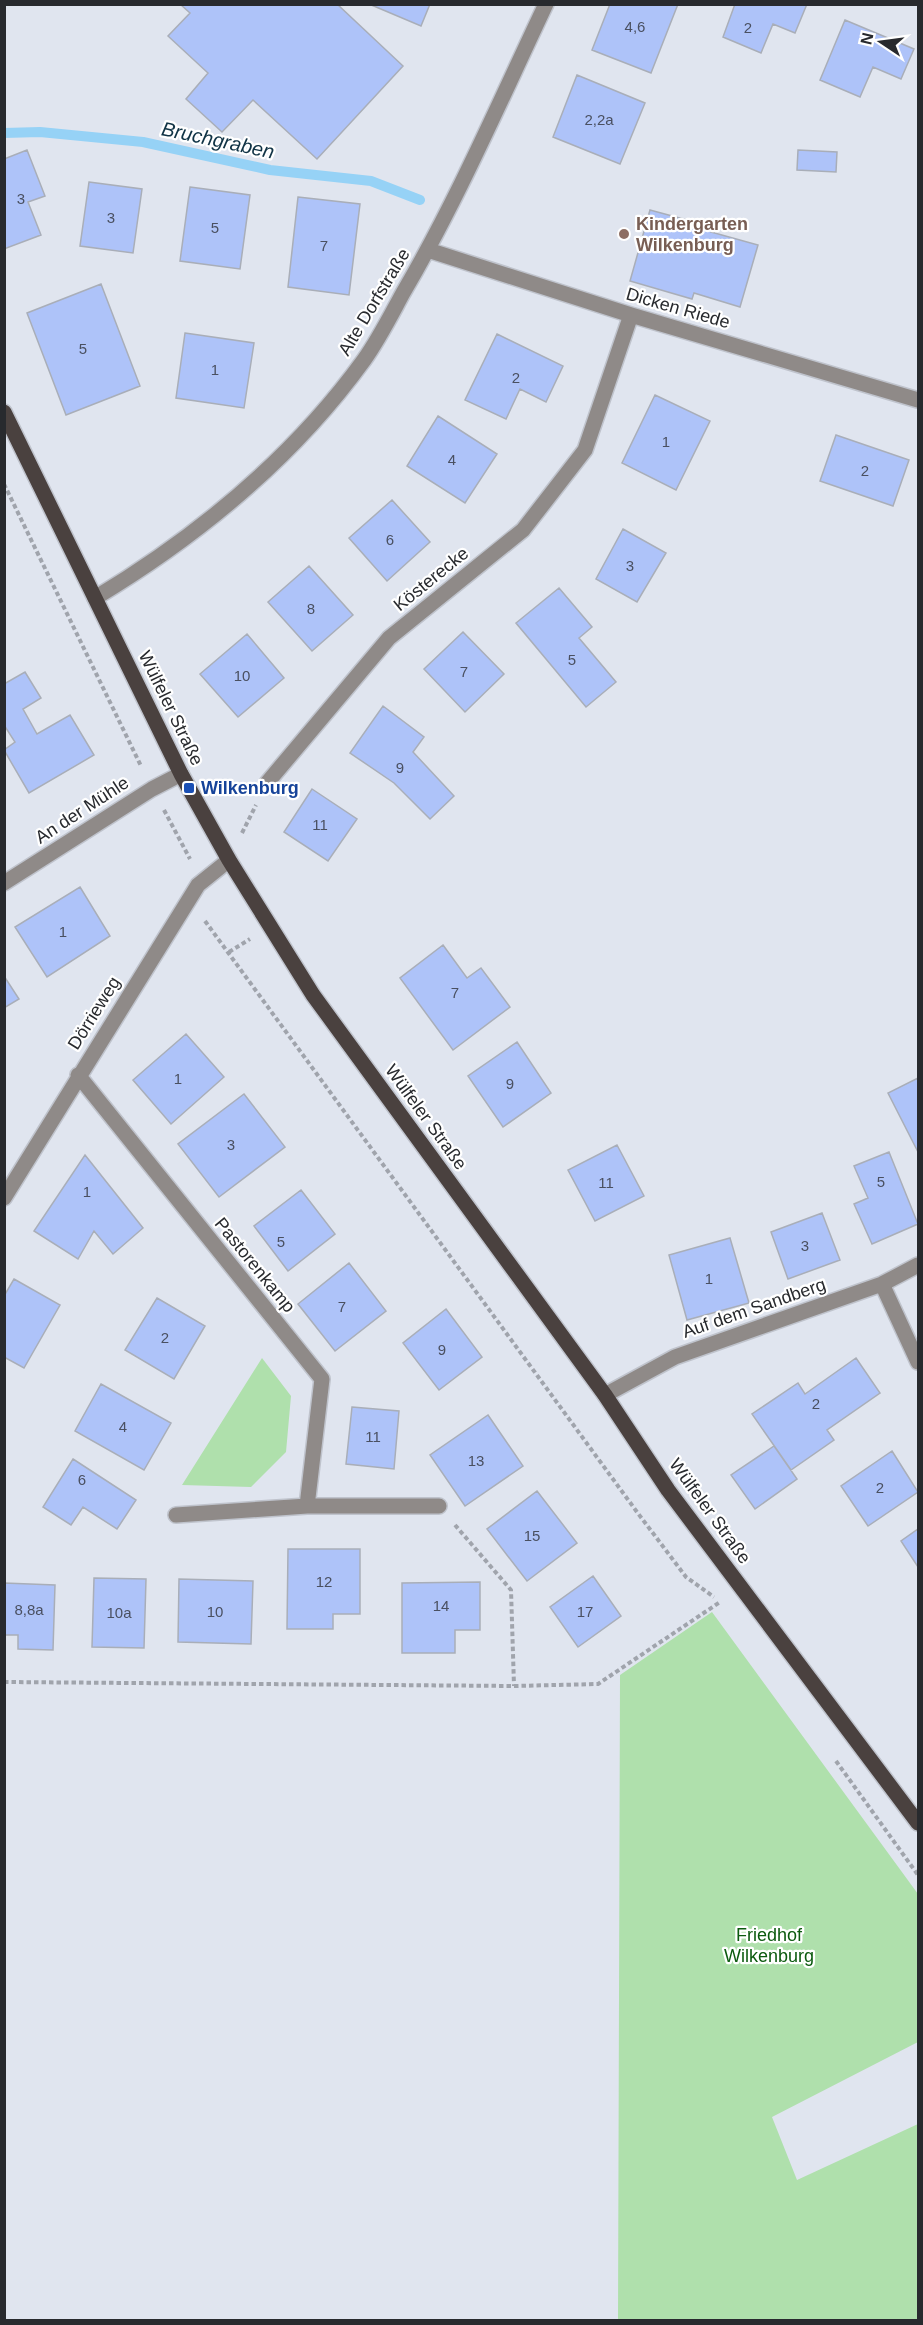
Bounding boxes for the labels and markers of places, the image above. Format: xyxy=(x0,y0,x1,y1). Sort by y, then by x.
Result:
place label: Kindergarten Wilkenburg xyxy=(636,214,748,255)
marker: Kindergarten Wilkenburg xyxy=(617,227,631,241)
place label: Wilkenburg xyxy=(201,778,299,798)
marker: Wilkenburg xyxy=(182,781,196,795)

